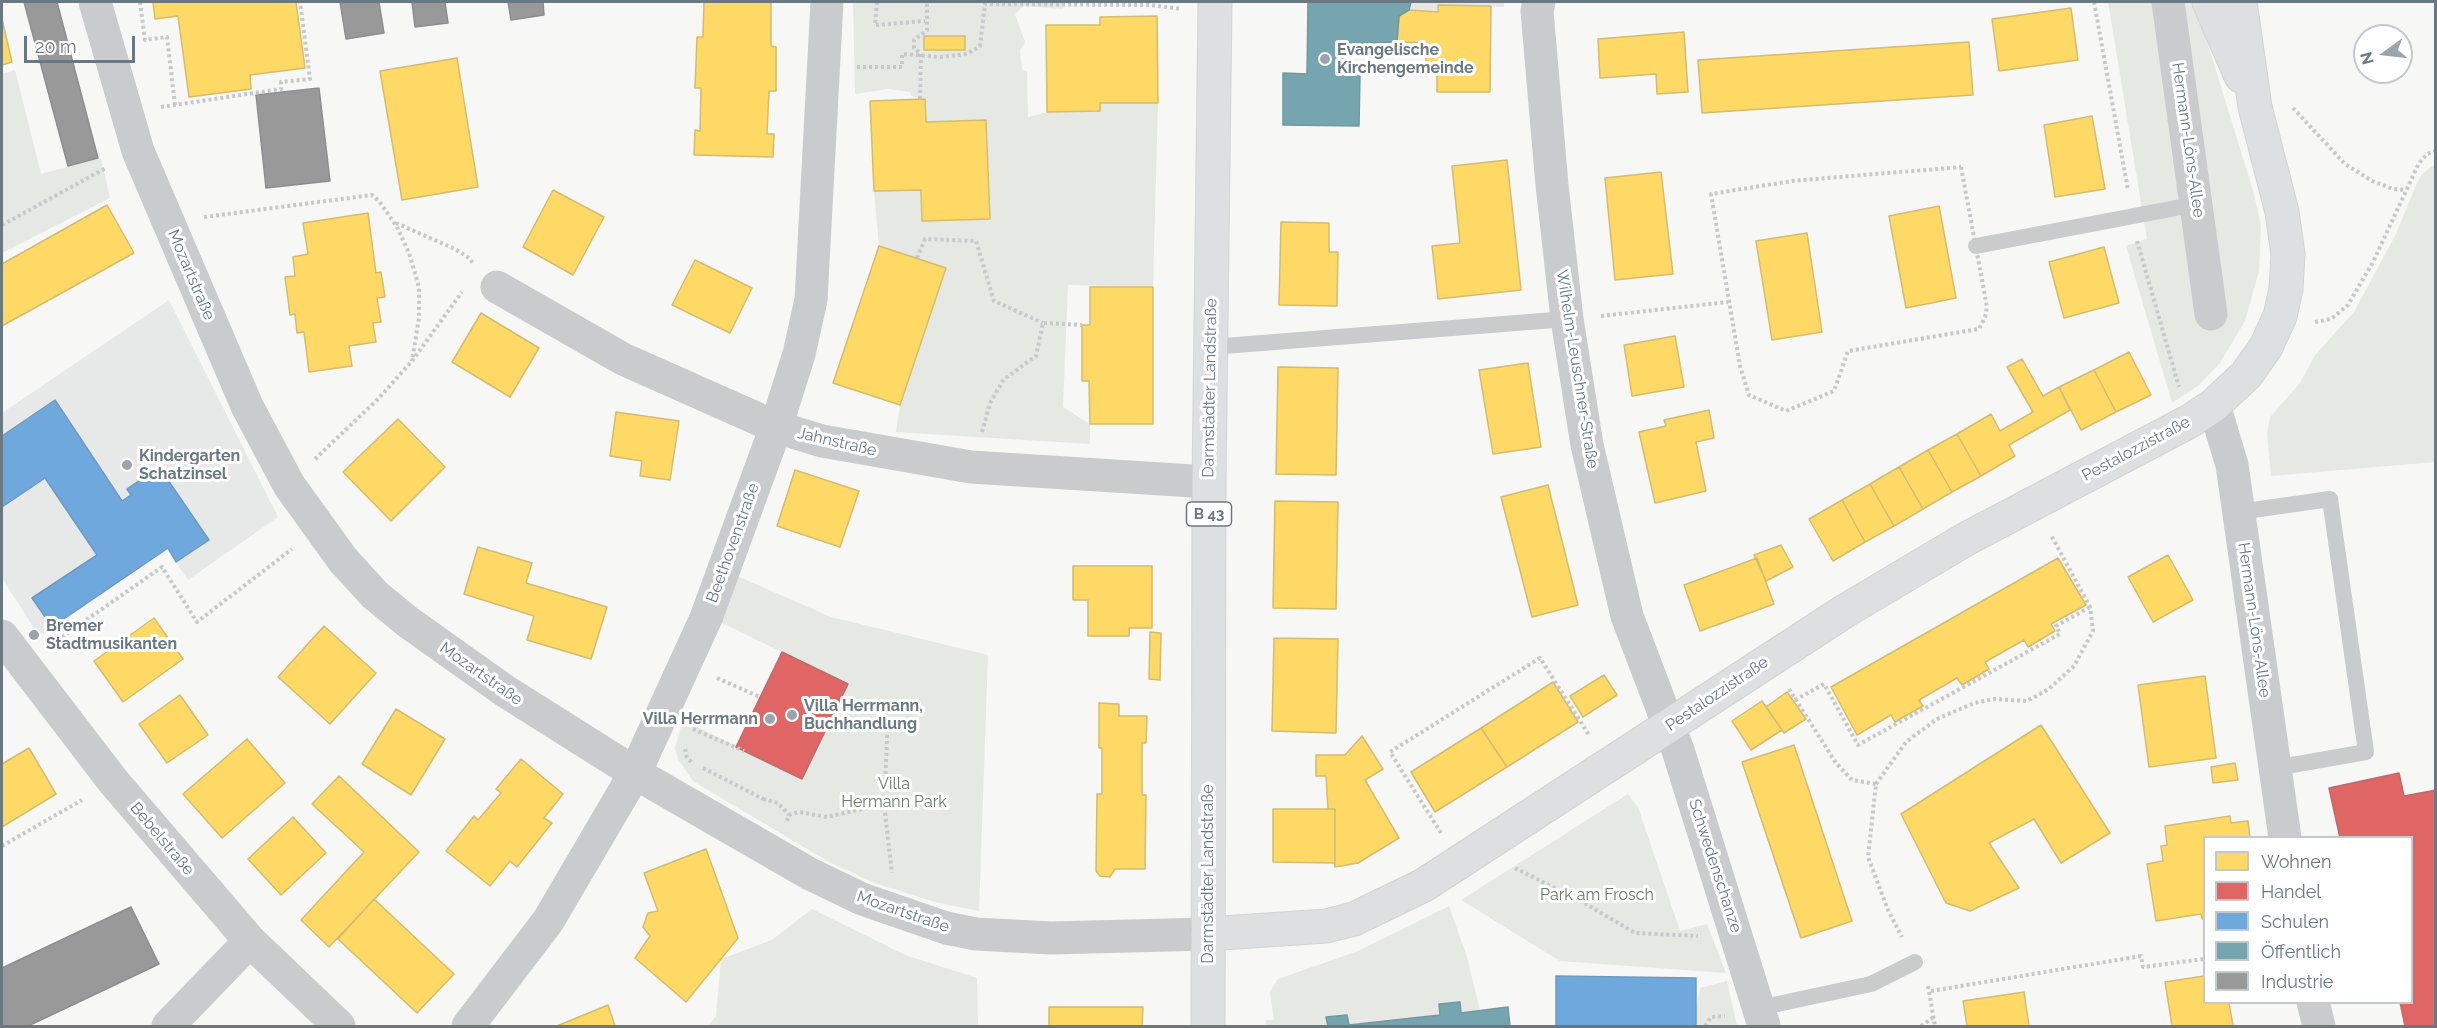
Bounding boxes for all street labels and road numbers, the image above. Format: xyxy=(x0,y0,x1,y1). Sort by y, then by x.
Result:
street label: Hermann-Löns-Allee xyxy=(2168,61,2208,219)
street label: Mozartstraße xyxy=(163,227,219,323)
street label: Wilhelm-Leuschner-Straße xyxy=(1552,268,1602,470)
street label: Darmstädter Landstraße xyxy=(1199,298,1221,478)
street label: Pestalozzistraße xyxy=(2079,412,2193,486)
street label: Jahnstraße xyxy=(796,424,878,460)
street label: Beethovenstraße xyxy=(702,481,764,605)
road number: B 43 xyxy=(1186,502,1232,526)
street label: Hermann-Löns-Allee xyxy=(2234,541,2274,699)
street label: Mozartstraße xyxy=(436,638,526,710)
street label: Pestalozzistraße xyxy=(1662,653,1772,735)
street label: Darmstädter Landstraße xyxy=(1198,784,1218,964)
street label: Schwedenschanze xyxy=(1684,797,1746,935)
street label: Bebelstraße xyxy=(126,799,198,879)
street label: Mozartstraße xyxy=(854,887,952,937)

